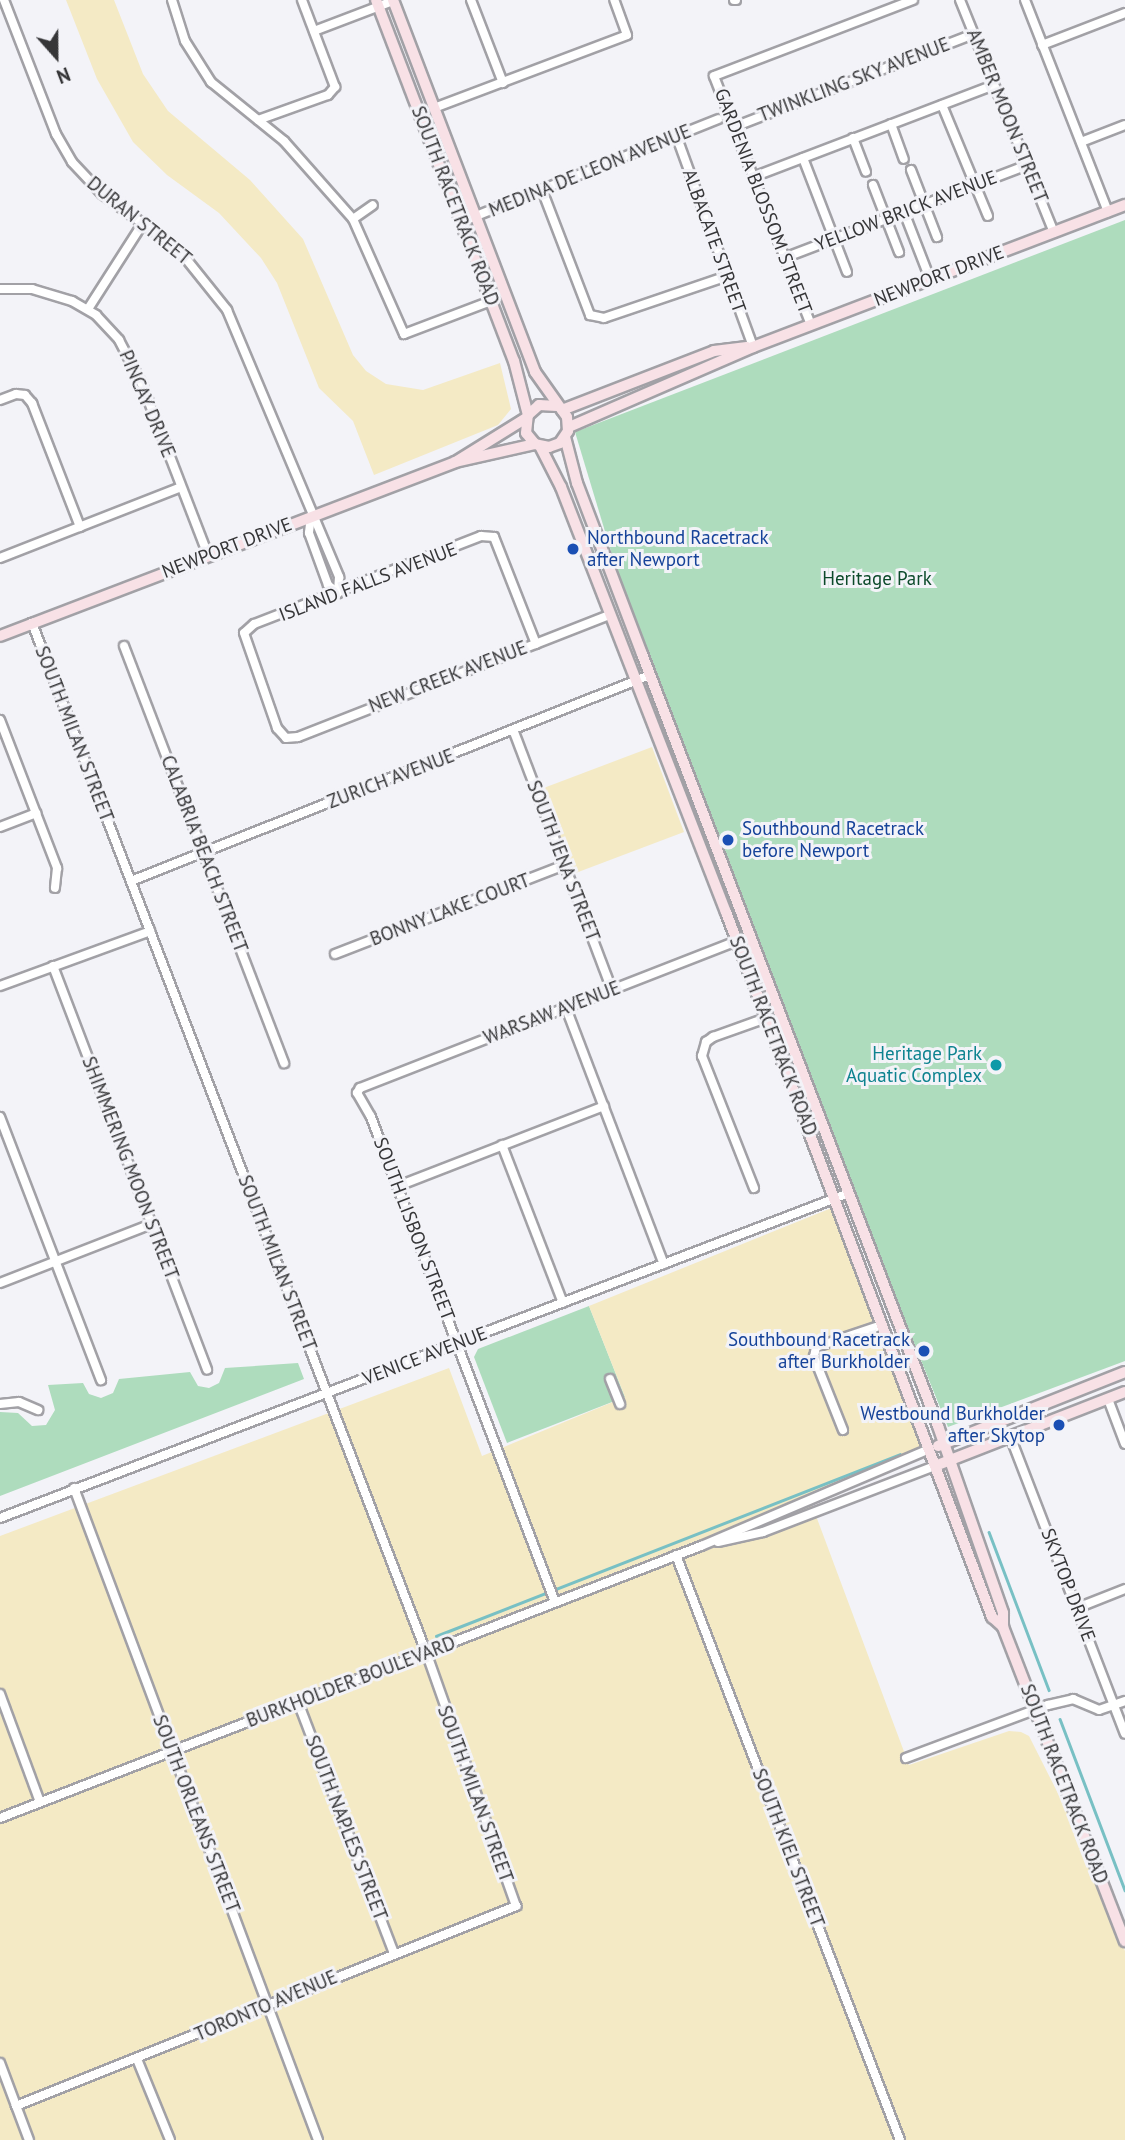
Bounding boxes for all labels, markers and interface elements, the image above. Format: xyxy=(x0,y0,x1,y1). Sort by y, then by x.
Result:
north arrow xyxy=(21,21,91,91)
street label: AMBER MOON STREET xyxy=(962,26,1052,206)
street label: TWINKLING SKY AVENUE xyxy=(754,33,954,127)
text: N xyxy=(53,62,74,89)
street label: GARDENIA BLOSSOM STREET xyxy=(709,85,817,317)
street label: SOUTH RACETRACK ROAD xyxy=(406,103,504,309)
street label: MEDINA DE LEON AVENUE xyxy=(485,120,695,222)
street label: YELLOW BRICK AVENUE xyxy=(811,165,1001,257)
street label: ALBACATE STREET xyxy=(677,166,751,316)
street label: DURAN STREET xyxy=(82,172,196,270)
street label: NEWPORT DRIVE xyxy=(870,241,1008,311)
street label: PINCAY DRIVE xyxy=(114,347,180,461)
street label: NEWPORT DRIVE xyxy=(158,513,296,583)
place label: Northbound Racetrack after Newport xyxy=(587,527,769,571)
street label: ISLAND FALLS AVENUE xyxy=(276,537,460,627)
marker: Northbound Racetrack after Newport xyxy=(565,541,581,557)
park label: Heritage Park xyxy=(822,568,932,590)
street label: NEW CREEK AVENUE xyxy=(365,636,531,718)
street label: SOUTH MILAN STREET xyxy=(30,643,118,825)
street label: ZURICH AVENUE xyxy=(324,744,458,814)
street label: CALABRIA BEACH STREET xyxy=(156,752,252,956)
street label: SOUTH JENA STREET xyxy=(522,777,604,945)
place label: Southbound Racetrack before Newport xyxy=(742,818,924,862)
marker: Southbound Racetrack before Newport xyxy=(720,832,736,848)
street label: BONNY LAKE COURT xyxy=(367,869,533,951)
street label: SOUTH RACETRACK ROAD xyxy=(724,933,822,1139)
street label: WARSAW AVENUE xyxy=(480,976,624,1050)
place label: Heritage Park Aquatic Complex xyxy=(845,1043,982,1087)
street label: SHIMMERING MOON STREET xyxy=(77,1053,183,1283)
marker: Heritage Park Aquatic Complex xyxy=(988,1057,1004,1073)
street label: SOUTH LISBON STREET xyxy=(369,1134,459,1324)
street label: SOUTH MILAN STREET xyxy=(233,1172,321,1354)
street label: VENICE AVENUE xyxy=(359,1322,491,1390)
place label: Southbound Racetrack after Burkholder xyxy=(728,1329,910,1373)
marker: Southbound Racetrack after Burkholder xyxy=(916,1343,932,1359)
place label: Westbound Burkholder after Skytop xyxy=(860,1403,1045,1447)
marker: Westbound Burkholder after Skytop xyxy=(1051,1417,1067,1433)
street label: SKYTOP DRIVE xyxy=(1036,1525,1100,1645)
street label: BURKHOLDER BOULEVARD xyxy=(243,1632,459,1732)
street label: SOUTH RACETRACK ROAD xyxy=(1015,1681,1113,1887)
street label: SOUTH MILAN STREET xyxy=(432,1703,518,1885)
street label: SOUTH ORLEANS STREET xyxy=(148,1712,244,1916)
street label: SOUTH NAPLES STREET xyxy=(300,1732,392,1924)
street label: SOUTH KIEL STREET xyxy=(747,1765,829,1931)
street label: TORONTO AVENUE xyxy=(191,1966,341,2046)

